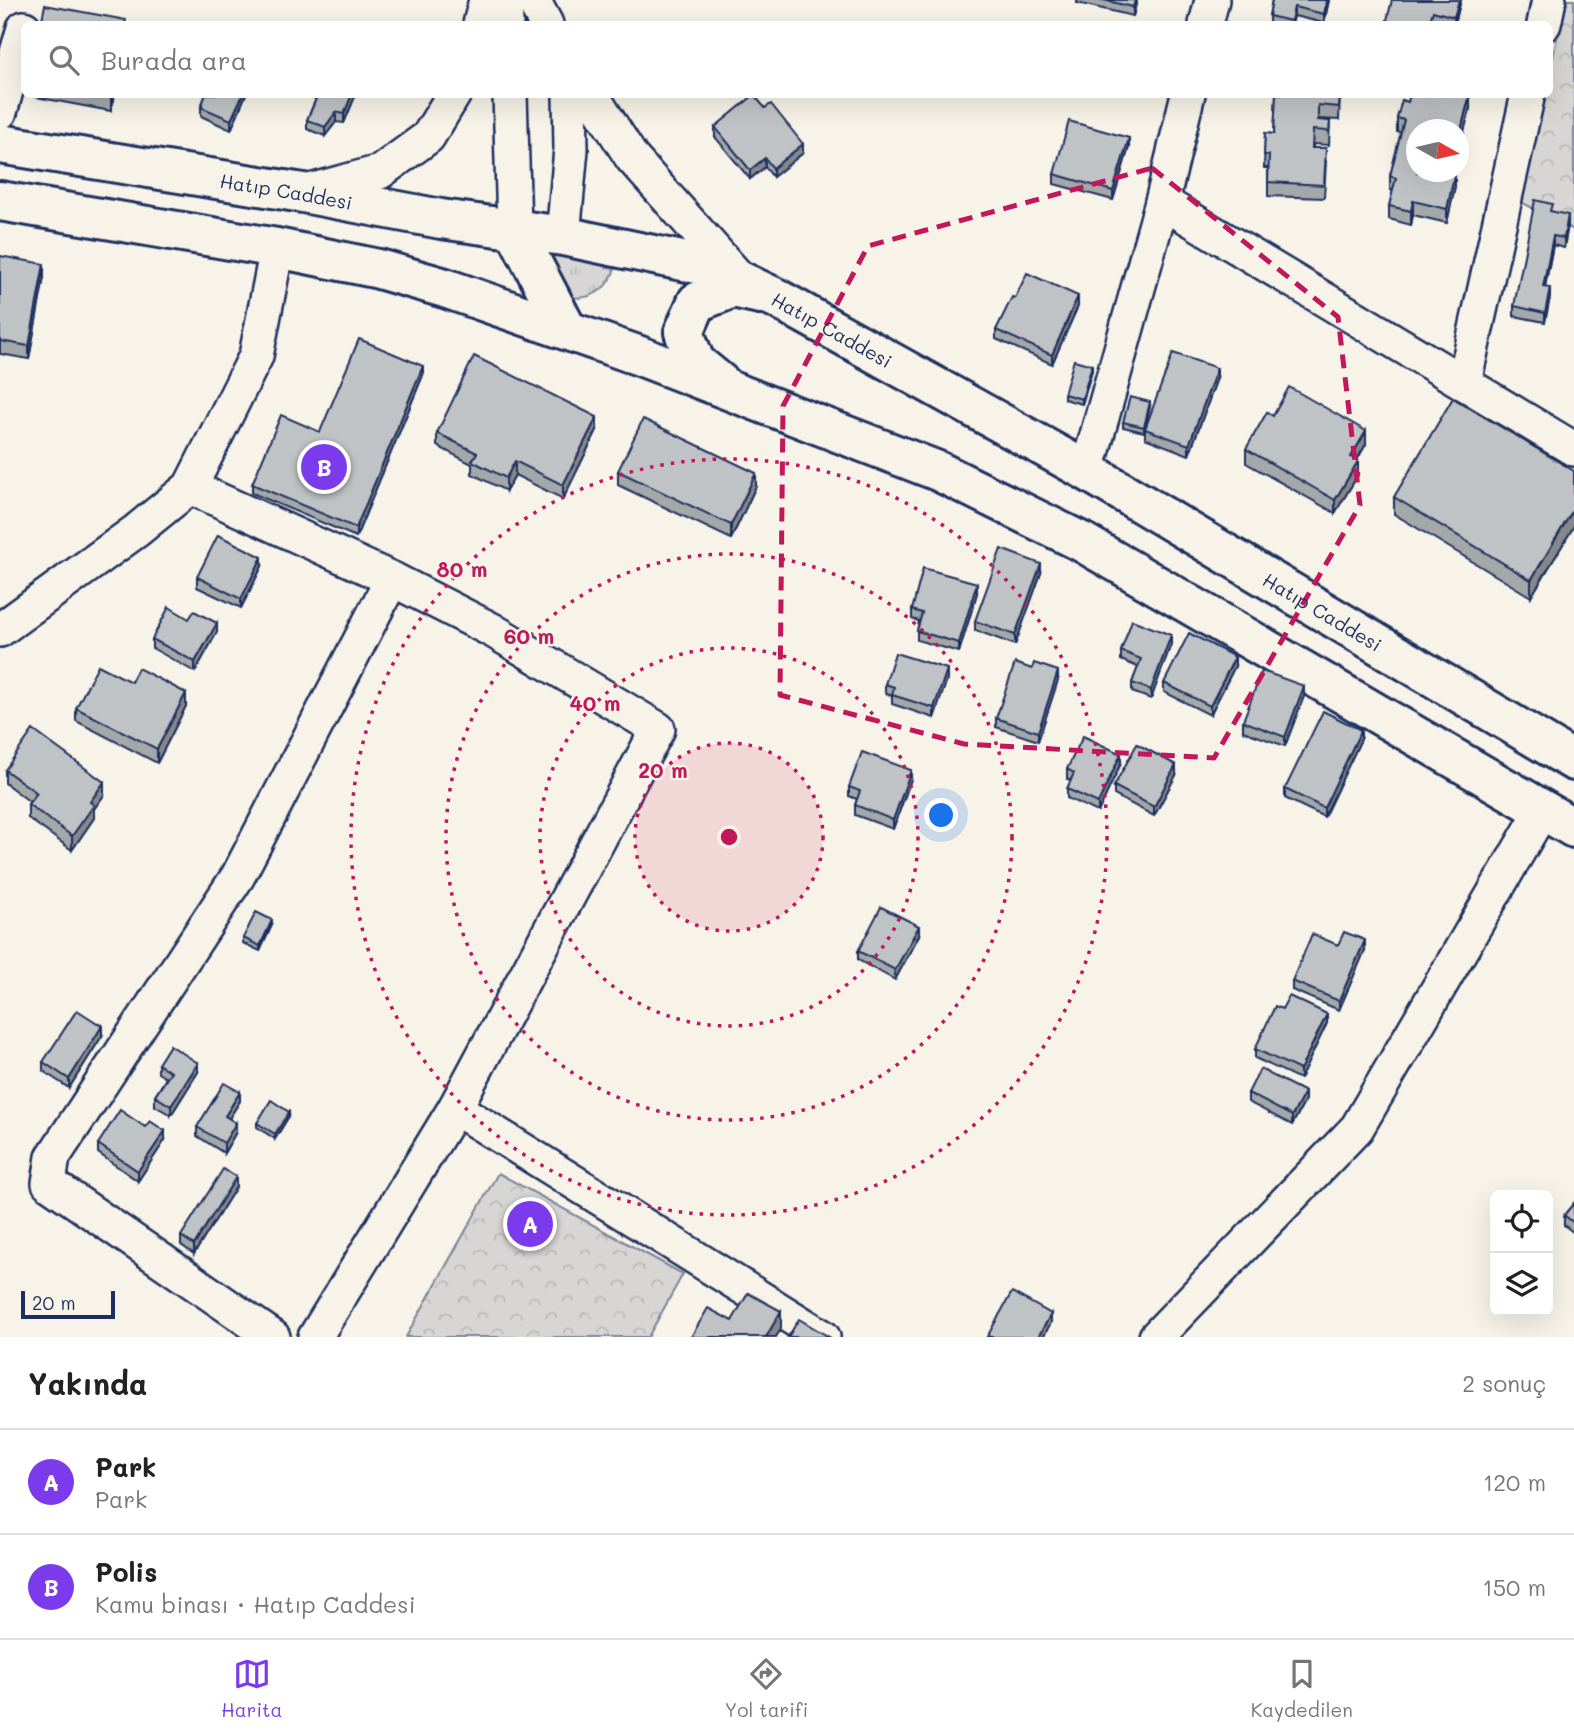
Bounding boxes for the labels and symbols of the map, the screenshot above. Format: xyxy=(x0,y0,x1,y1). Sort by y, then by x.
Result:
north arrow xyxy=(1406,119,1469,182)
street label: Hatıp Caddesi xyxy=(218,167,354,215)
street label: Hatıp Caddesi xyxy=(768,286,897,373)
pin: B xyxy=(301,441,347,493)
text: 80 m xyxy=(437,555,487,582)
street label: Hatıp Caddesi xyxy=(1259,566,1387,656)
text: 60 m xyxy=(504,622,554,649)
text: 40 m xyxy=(569,689,621,716)
text: 20 m xyxy=(638,756,688,783)
your location xyxy=(924,798,958,832)
centre of rings xyxy=(717,825,741,849)
pin: A xyxy=(507,1198,553,1250)
scale bar xyxy=(21,1288,116,1320)

